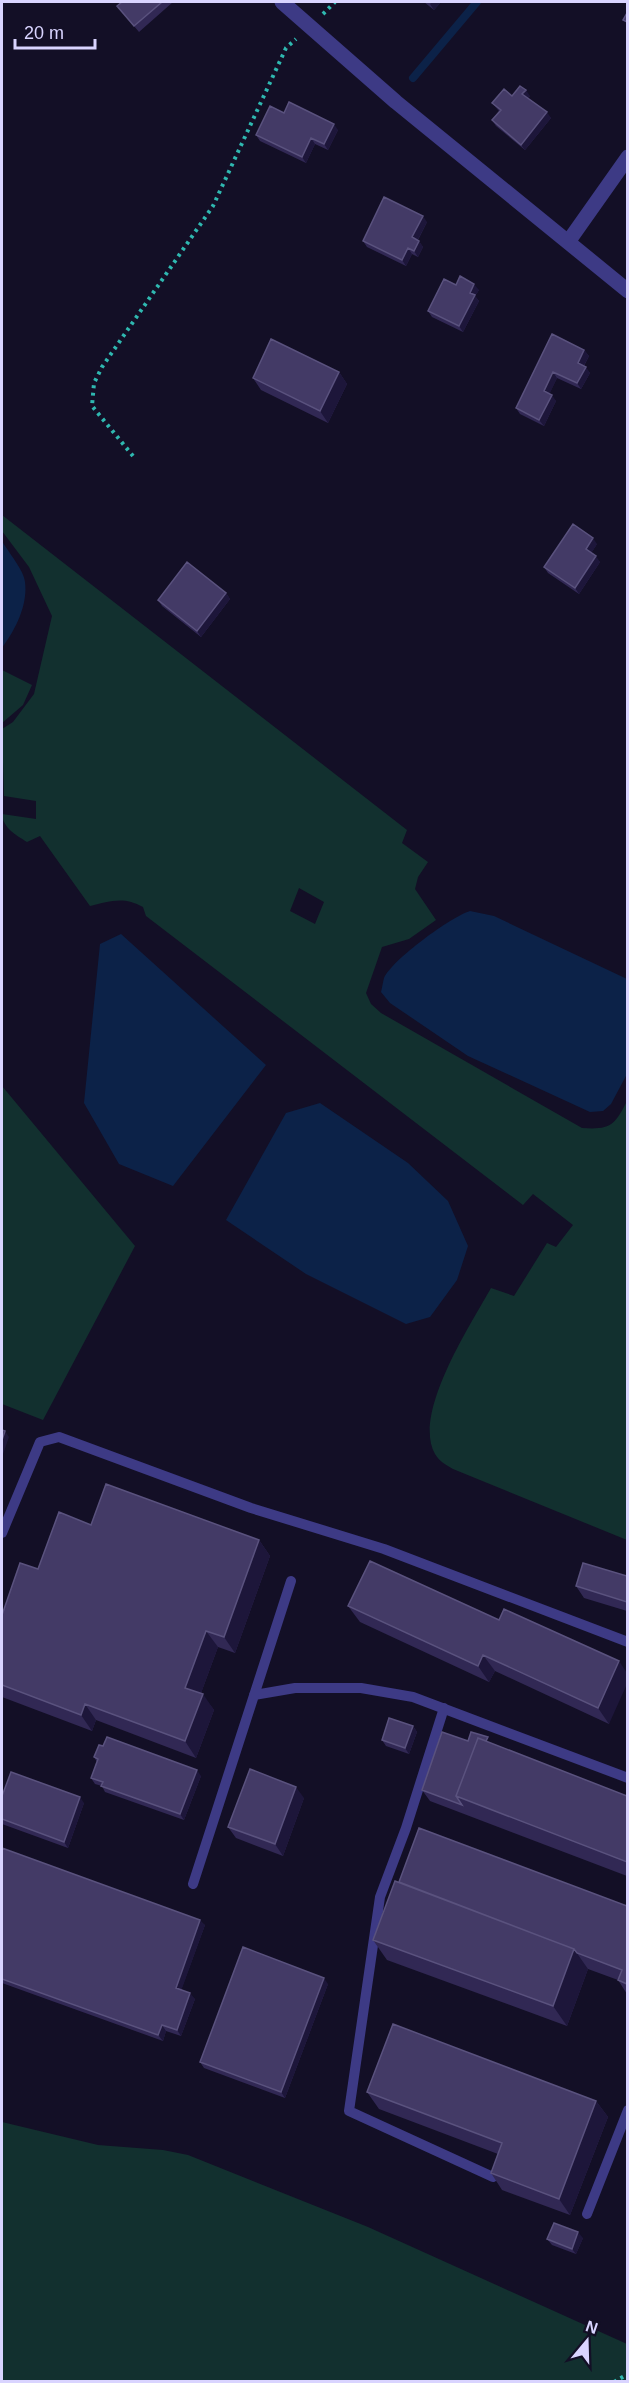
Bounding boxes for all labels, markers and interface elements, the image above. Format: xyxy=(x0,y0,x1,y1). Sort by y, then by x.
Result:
scale bar xyxy=(15,12,94,50)
text: 20 m xyxy=(24,23,64,43)
north arrow xyxy=(557,2311,617,2371)
text: N xyxy=(583,2317,600,2337)

